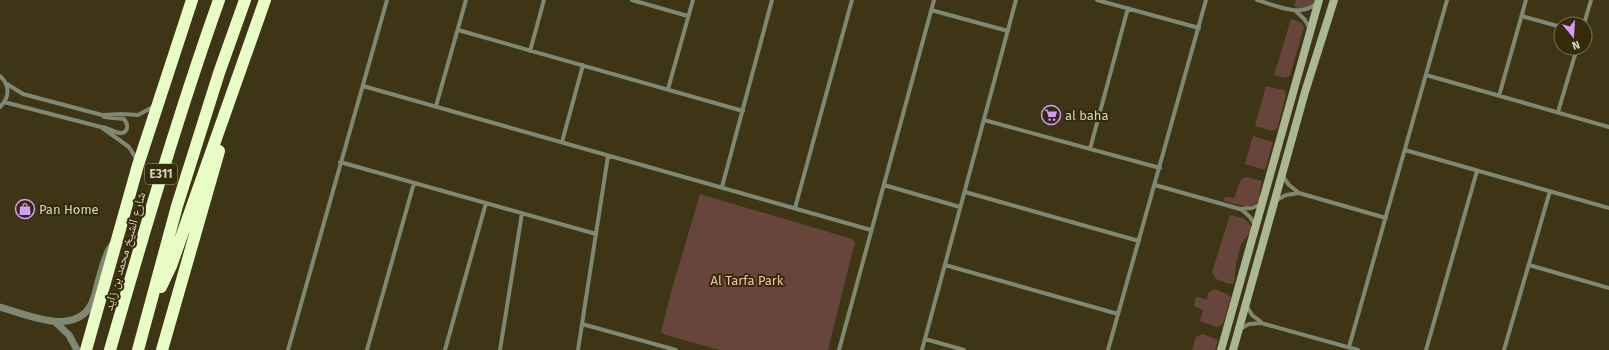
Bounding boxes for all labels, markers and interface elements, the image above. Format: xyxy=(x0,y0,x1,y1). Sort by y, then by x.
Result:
north arrow xyxy=(1553,16,1593,56)
text: N xyxy=(1570,38,1581,52)
supermarket icon: al baha xyxy=(1040,104,1062,126)
place label: al baha xyxy=(1065,108,1109,123)
road number: E311 xyxy=(145,164,177,184)
street label: شارع الشيخ محمد بن زايد xyxy=(100,190,150,313)
shop icon: Pan Home xyxy=(14,198,36,220)
place label: Pan Home xyxy=(39,202,99,217)
park label: Al Tarfa Park xyxy=(710,273,784,288)

